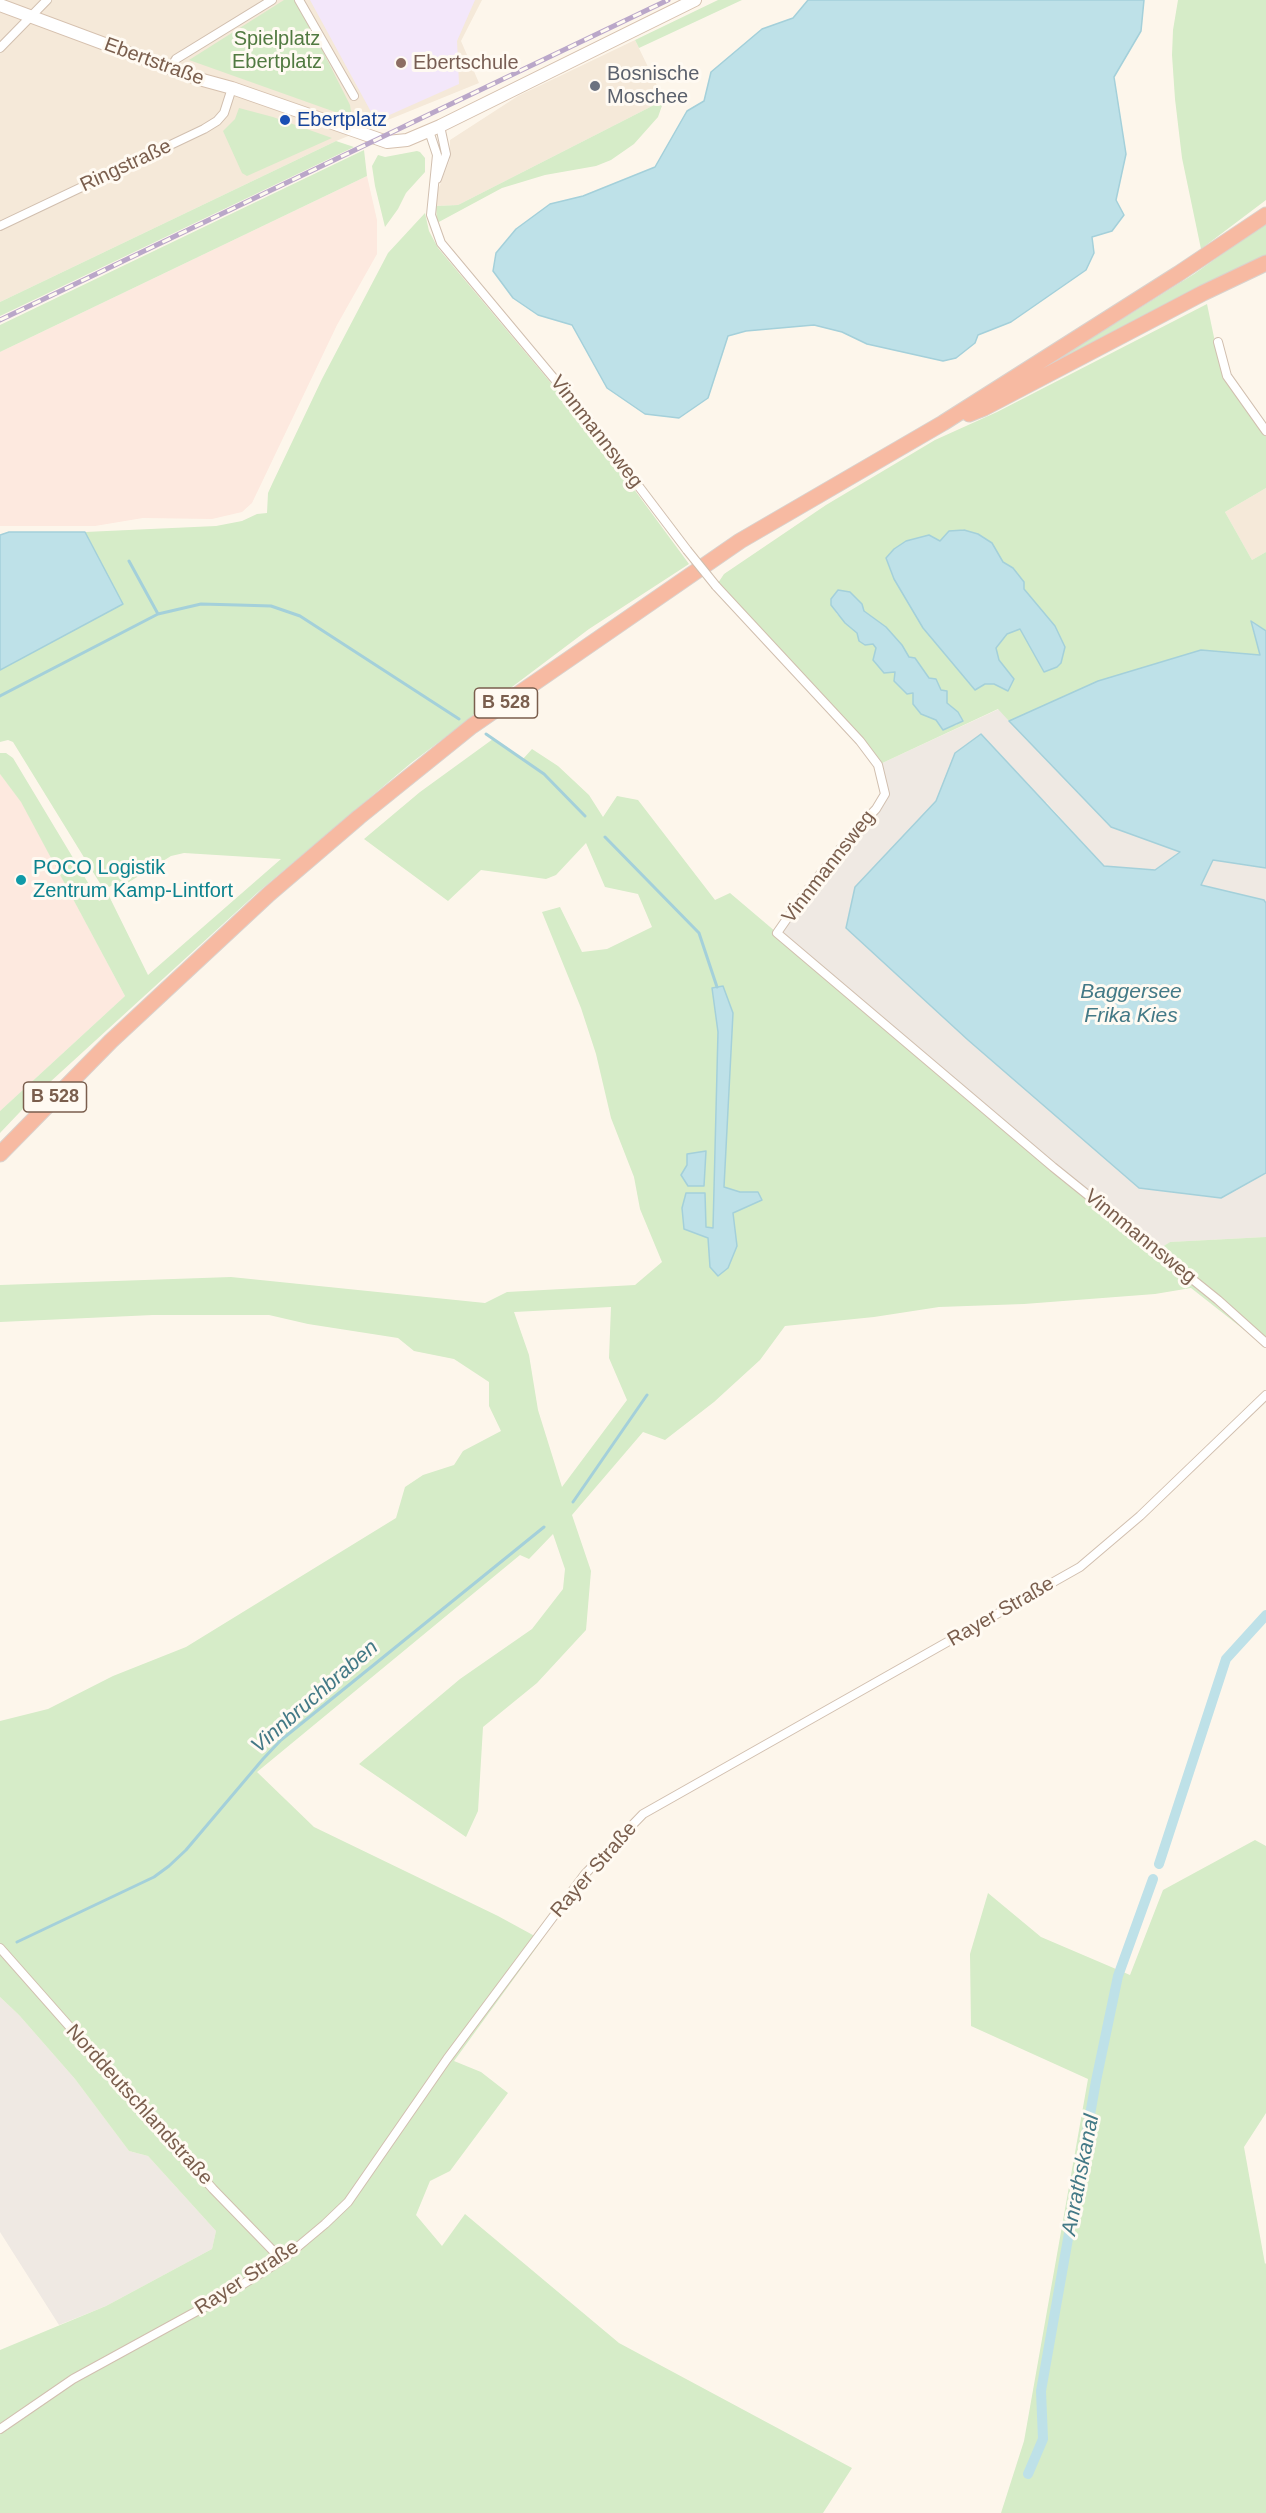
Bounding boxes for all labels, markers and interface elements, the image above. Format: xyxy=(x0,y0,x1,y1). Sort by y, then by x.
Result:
park label: Spielplatz Ebertplatz xyxy=(232,27,322,74)
street label: Ebertstraße xyxy=(101,33,207,91)
place label: Ebertschule xyxy=(413,51,519,75)
marker: Ebertschule xyxy=(394,56,408,70)
place label: Bosnische Moschee xyxy=(607,62,699,109)
marker: Bosnische Moschee xyxy=(588,79,602,93)
place label: Ebertplatz xyxy=(297,108,387,132)
marker: Ebertplatz xyxy=(278,113,292,127)
street label: Ringstraße xyxy=(77,134,175,198)
street label: Vinnmannsweg xyxy=(545,371,647,493)
road number: B 528 xyxy=(474,688,538,718)
street label: Vinnmannsweg xyxy=(778,806,880,928)
place label: POCO Logistik Zentrum Kamp-Lintfort xyxy=(33,856,233,903)
marker: POCO Logistik Zentrum Kamp-Lintfort xyxy=(14,873,28,887)
water label: Baggersee Frika Kies xyxy=(1080,979,1182,1029)
road number: B 528 xyxy=(23,1082,86,1112)
street label: Vinnmannsweg xyxy=(1079,1185,1201,1289)
street label: Rayer Straße xyxy=(944,1572,1058,1652)
water label: Vinnbruchbraben xyxy=(247,1635,383,1759)
street label: Rayer Straße xyxy=(546,1817,642,1923)
street label: Norddeutschlandstraße xyxy=(61,2020,217,2190)
water label: Anrathskanal xyxy=(1057,2112,1105,2238)
street label: Rayer Straße xyxy=(191,2236,303,2320)

